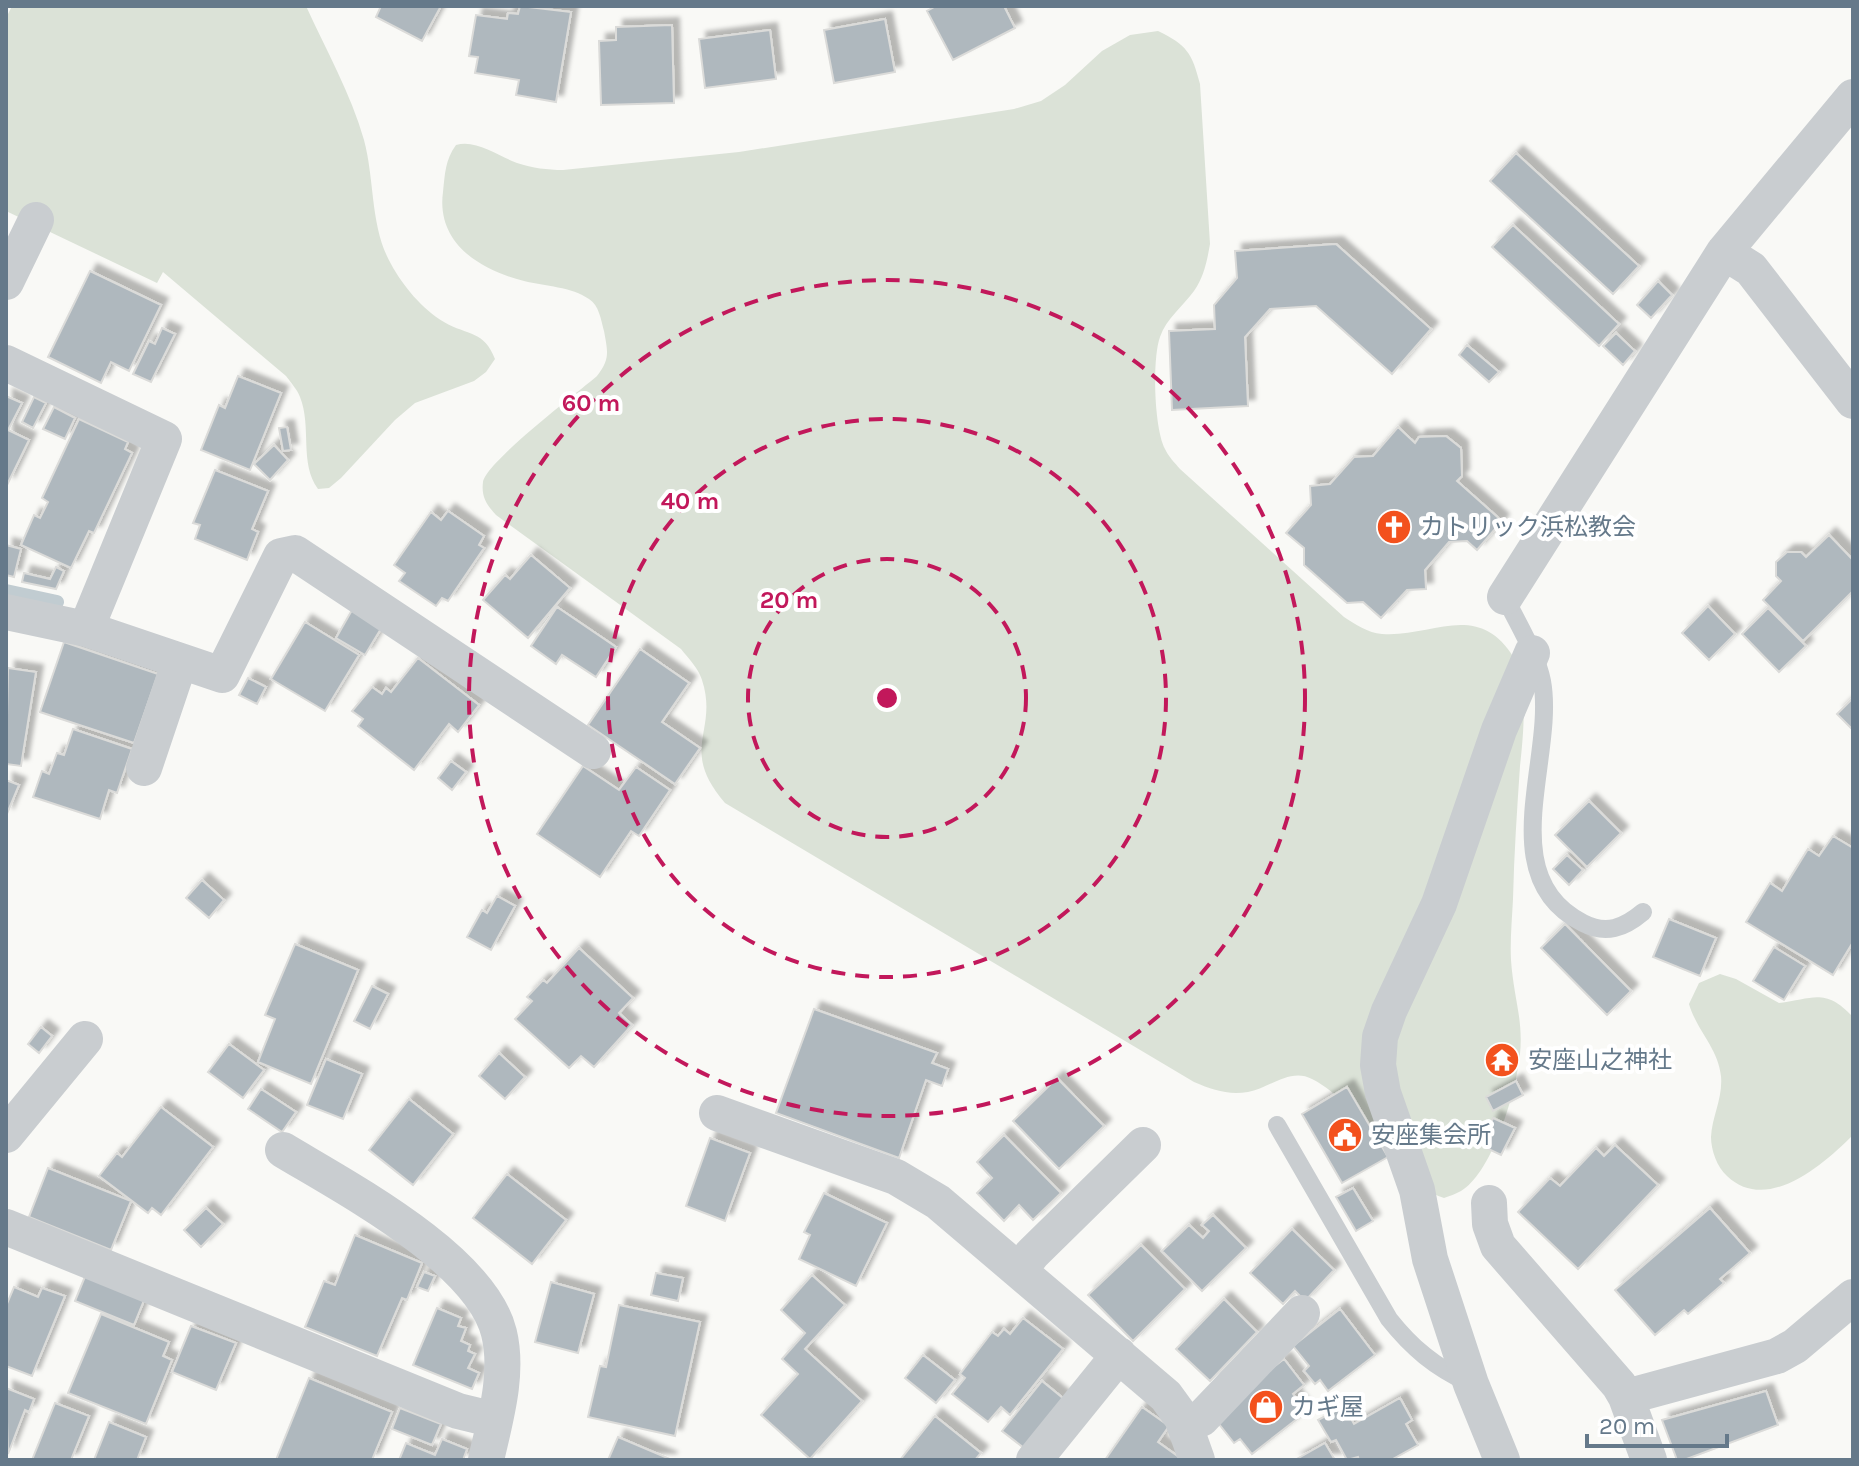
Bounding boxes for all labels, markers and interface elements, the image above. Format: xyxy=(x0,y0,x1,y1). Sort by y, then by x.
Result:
text: 60 m xyxy=(562,389,620,417)
text: 40 m xyxy=(661,487,719,515)
church icon: カトリック浜松教会 xyxy=(1375,508,1413,546)
place label: カトリック浜松教会 xyxy=(1420,513,1636,541)
text: 20 m xyxy=(760,586,818,614)
centre of rings xyxy=(873,684,901,712)
temple icon: 安座山之神社 xyxy=(1483,1041,1521,1079)
place label: 安座山之神社 xyxy=(1528,1046,1672,1074)
public building icon: 安座集会所 xyxy=(1326,1116,1364,1154)
place label: 安座集会所 xyxy=(1371,1121,1491,1149)
shop icon: カギ屋 xyxy=(1247,1388,1285,1426)
place label: カギ屋 xyxy=(1292,1393,1364,1421)
scale bar xyxy=(1587,1398,1727,1448)
text: 20 m xyxy=(1599,1412,1655,1440)

